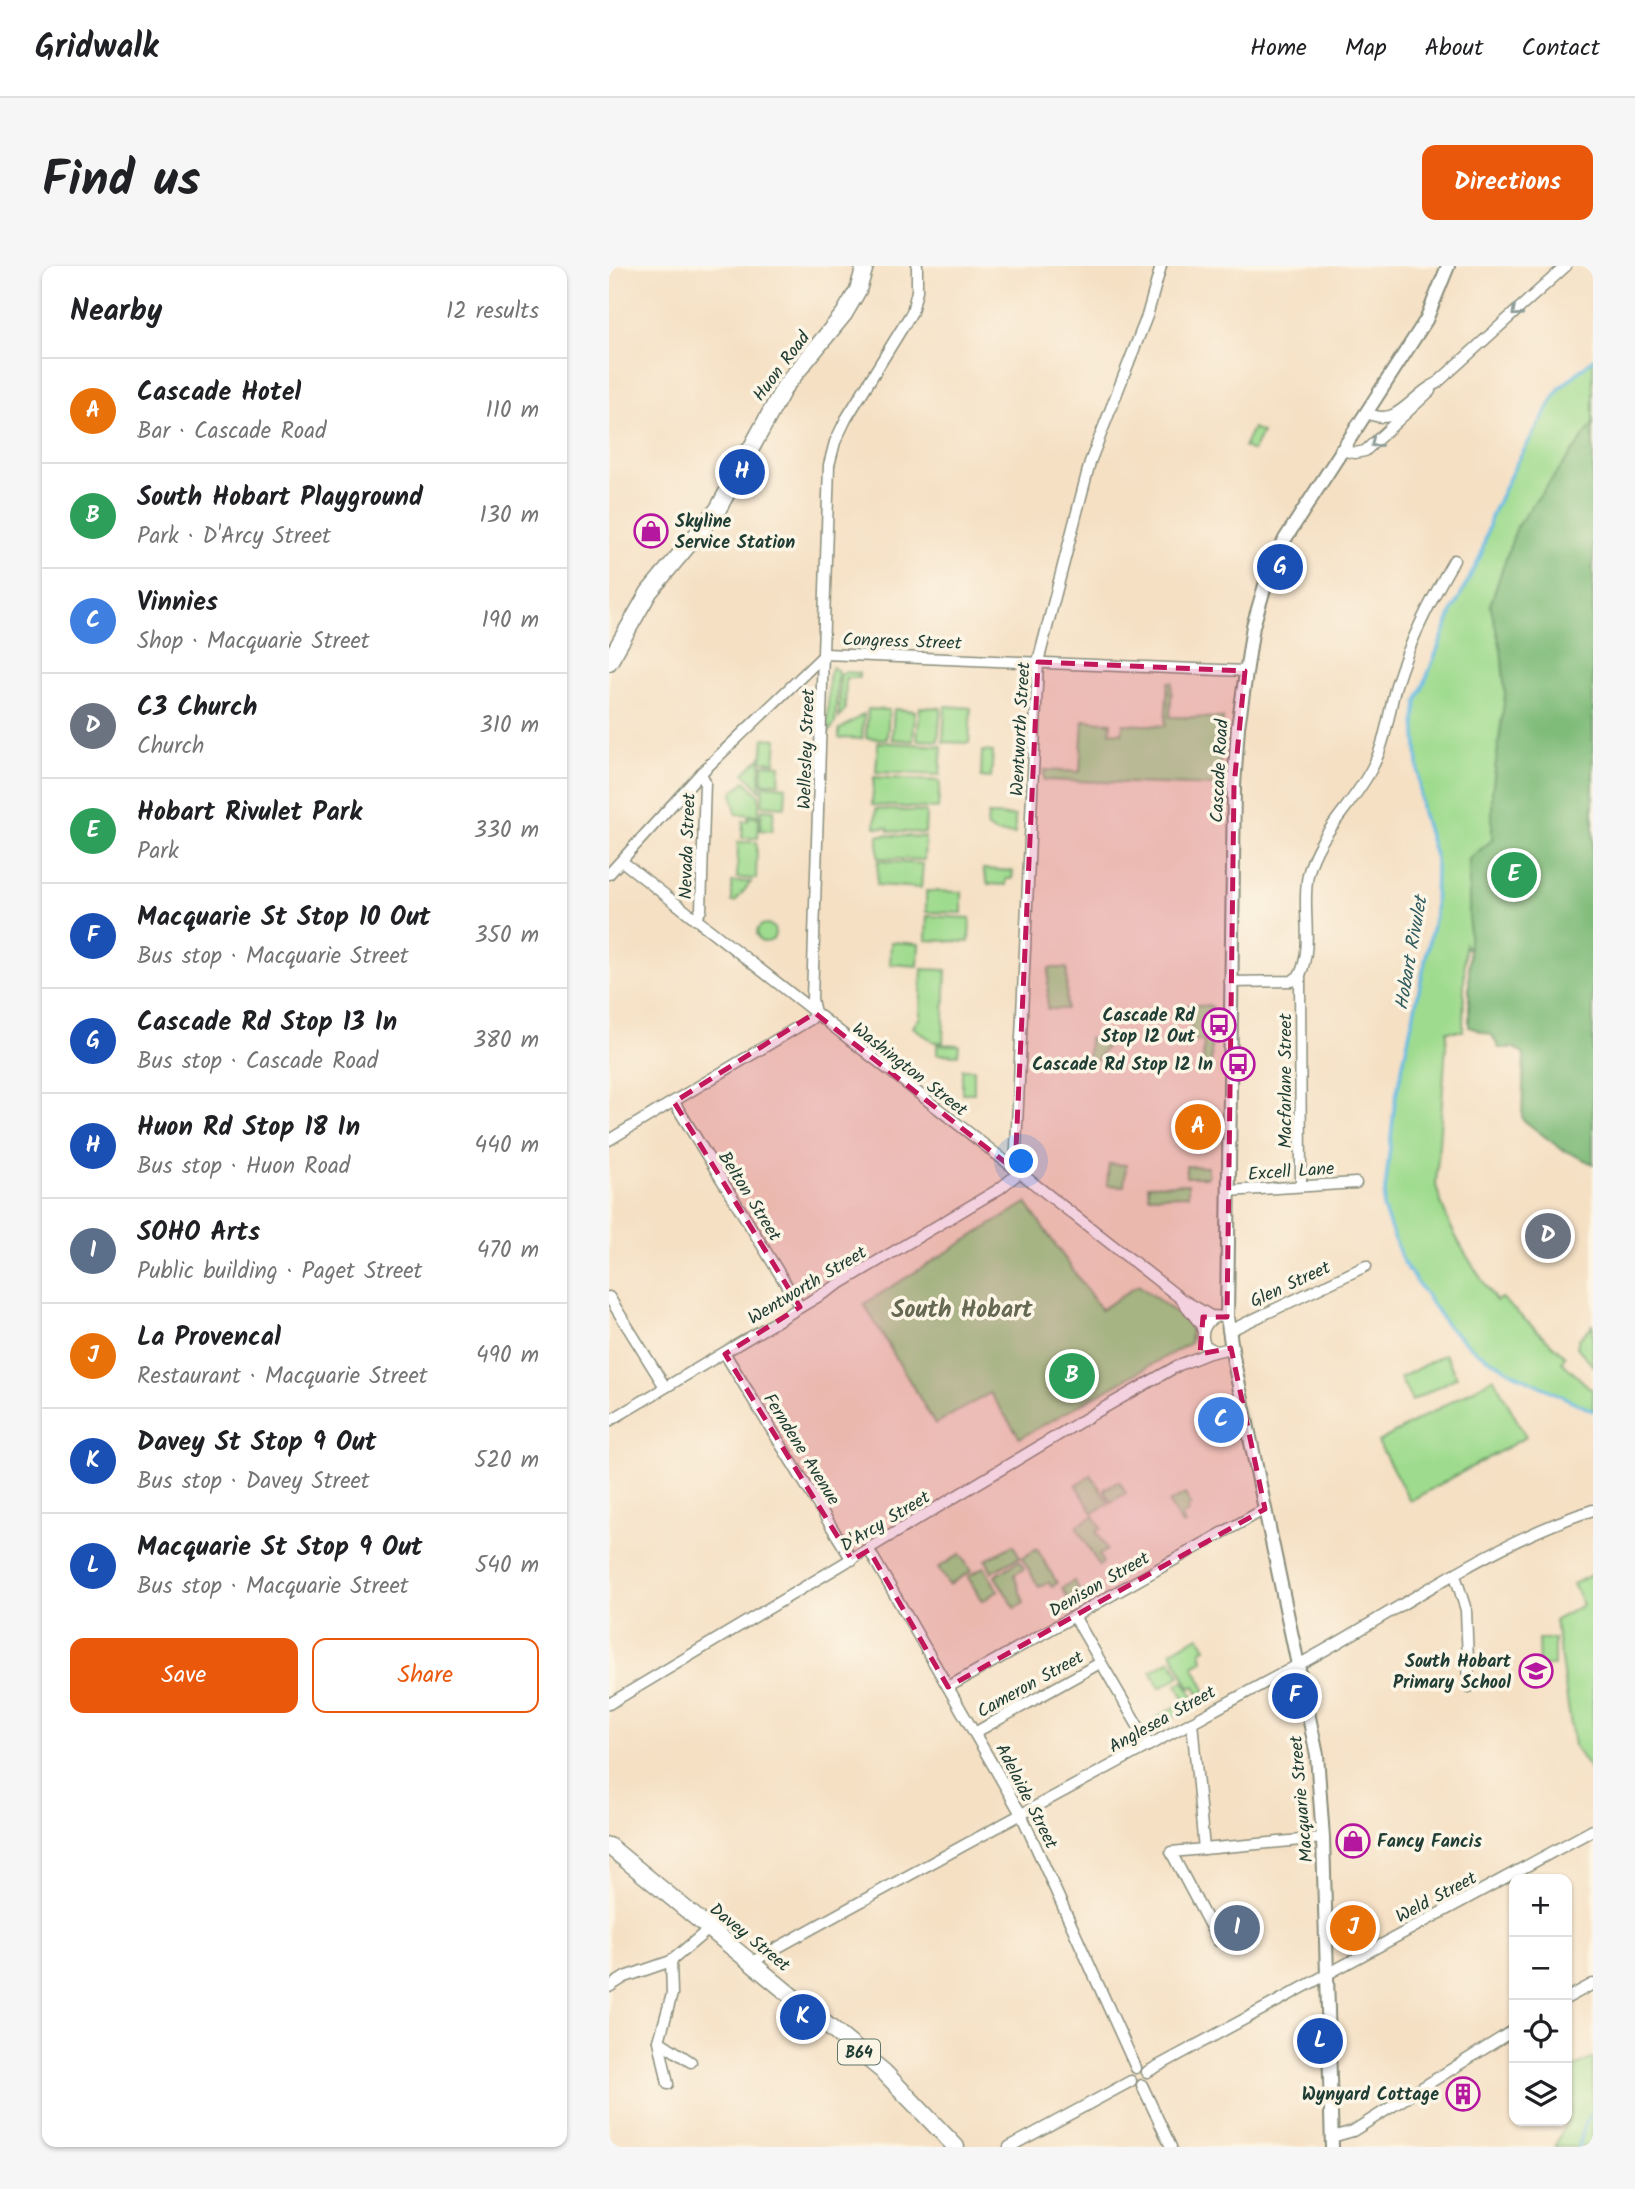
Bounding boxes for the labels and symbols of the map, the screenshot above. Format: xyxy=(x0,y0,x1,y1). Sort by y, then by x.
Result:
one-way arrow xyxy=(1511,304,1524,316)
street label: Huon Road xyxy=(746,325,819,408)
one-way arrow xyxy=(1370,435,1383,447)
pin: H xyxy=(719,446,765,498)
place label: Skyline Service Station xyxy=(675,508,795,558)
shop icon: Skyline Service Station xyxy=(632,512,670,550)
pin: G xyxy=(1257,541,1303,593)
street label: Congress Street xyxy=(842,626,963,659)
street label: Wentworth Street xyxy=(1003,660,1040,797)
street label: Wellesley Street xyxy=(791,687,824,810)
street label: Cascade Road xyxy=(1203,718,1238,824)
street label: Nevada Street xyxy=(672,791,705,900)
pin: E xyxy=(1491,849,1537,901)
water label: Hobart Rivulet xyxy=(1387,892,1437,1012)
place label: Cascade Rd Stop 12 Out xyxy=(1101,1002,1196,1052)
bus stop icon: Cascade Rd Stop 12 Out xyxy=(1200,1006,1238,1044)
street label: Macfarlane Street xyxy=(1272,1012,1301,1149)
street label: Washington Street xyxy=(845,1016,974,1125)
bus stop icon: Cascade Rd Stop 12 In xyxy=(1219,1045,1257,1083)
place label: Cascade Rd Stop 12 In xyxy=(1032,1051,1213,1080)
pin: A xyxy=(1175,1101,1221,1153)
your location xyxy=(1004,1144,1038,1178)
street label: Belton Street xyxy=(710,1146,788,1248)
street label: Excell Lane xyxy=(1247,1155,1335,1190)
pin: D xyxy=(1525,1210,1571,1262)
street label: Wentworth Street xyxy=(743,1239,874,1333)
street label: Glen Street xyxy=(1246,1254,1337,1317)
district label: South Hobart xyxy=(891,1291,1034,1330)
pin: B xyxy=(1049,1350,1095,1402)
street label: Ferndene Avenue xyxy=(754,1388,847,1512)
pin: C xyxy=(1198,1394,1244,1446)
street label: D'Arcy Street xyxy=(835,1483,937,1561)
street label: Denison Street xyxy=(1044,1544,1156,1626)
street label: Cameron Street xyxy=(972,1643,1090,1727)
place label: South Hobart Primary School xyxy=(1393,1648,1512,1698)
school or university icon: South Hobart Primary School xyxy=(1517,1652,1555,1690)
pin: F xyxy=(1272,1670,1318,1722)
street label: Anglesea Street xyxy=(1104,1678,1223,1762)
street label: Macquarie Street xyxy=(1282,1733,1322,1864)
street label: Adelaide Street xyxy=(987,1739,1065,1855)
shop icon: Fancy Fancis xyxy=(1334,1822,1372,1860)
place label: Fancy Fancis xyxy=(1377,1828,1482,1857)
street label: Weld Street xyxy=(1391,1864,1483,1932)
street label: Davey Street xyxy=(702,1896,797,1981)
pin: I xyxy=(1214,1902,1260,1954)
pin: J xyxy=(1330,1902,1376,1954)
pin: K xyxy=(780,1991,826,2043)
pin: L xyxy=(1297,2015,1343,2067)
road number: B64 xyxy=(838,2040,880,2064)
building icon: Wynyard Cottage xyxy=(1444,2075,1482,2113)
place label: Wynyard Cottage xyxy=(1302,2081,1439,2110)

